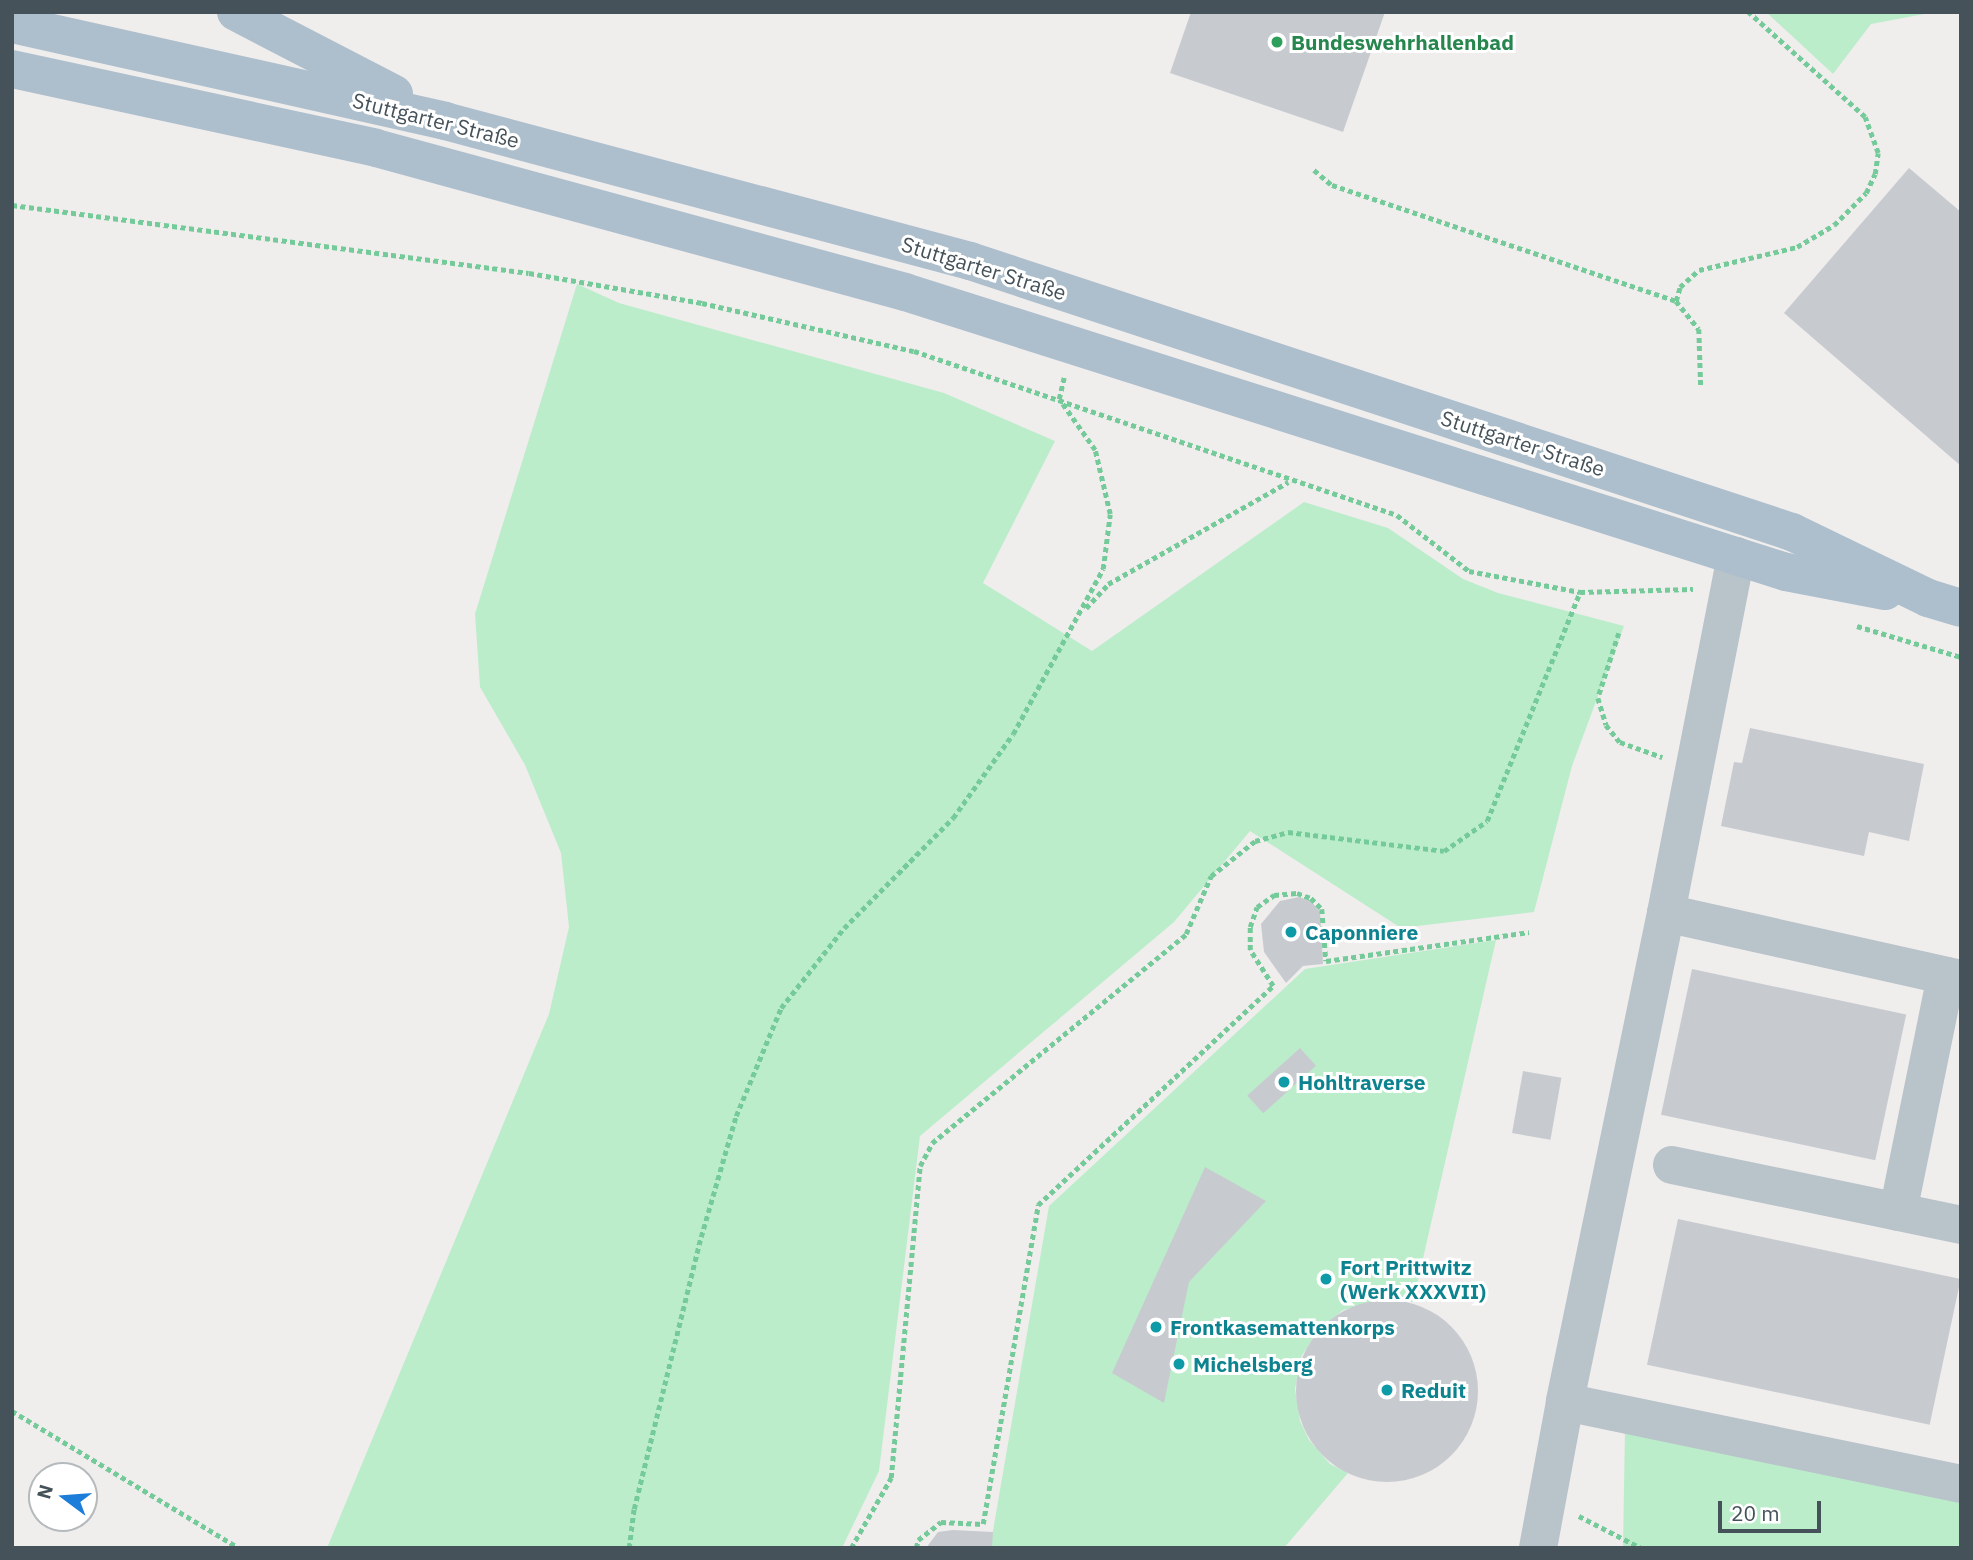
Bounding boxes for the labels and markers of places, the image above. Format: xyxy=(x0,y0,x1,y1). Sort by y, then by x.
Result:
place label: Bundeswehrhallenbad xyxy=(1291,29,1514,55)
marker: Bundeswehrhallenbad xyxy=(1269,34,1285,50)
place label: Caponniere xyxy=(1305,919,1418,945)
marker: Caponniere xyxy=(1283,924,1299,940)
place label: Hohltraverse xyxy=(1298,1069,1426,1095)
marker: Hohltraverse xyxy=(1276,1074,1292,1090)
place label: Fort Prittwitz (Werk XXXVII) xyxy=(1340,1254,1486,1304)
marker: Fort Prittwitz (Werk XXXVII) xyxy=(1318,1271,1334,1287)
place label: Frontkasemattenkorps xyxy=(1170,1314,1395,1340)
marker: Frontkasemattenkorps xyxy=(1148,1319,1164,1335)
place label: Michelsberg xyxy=(1193,1351,1313,1377)
marker: Michelsberg xyxy=(1171,1356,1187,1372)
place label: Reduit xyxy=(1401,1377,1466,1403)
marker: Reduit xyxy=(1379,1382,1395,1398)

